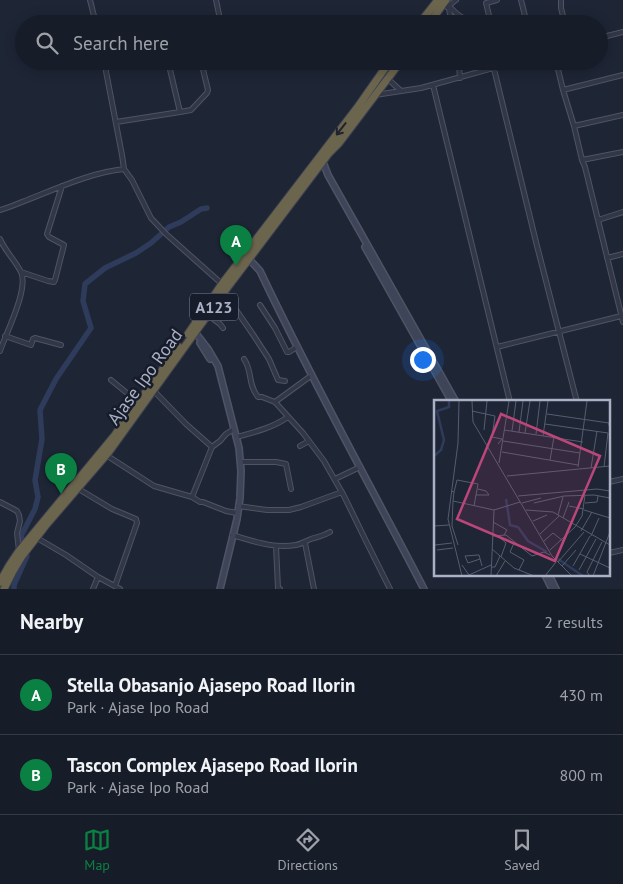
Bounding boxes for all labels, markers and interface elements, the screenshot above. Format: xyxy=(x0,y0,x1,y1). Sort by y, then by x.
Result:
search box xyxy=(15,15,608,70)
icon: search xyxy=(33,29,61,57)
text: Search here xyxy=(73,31,169,55)
one-way arrow xyxy=(335,122,346,135)
pin: A xyxy=(220,225,252,266)
road number: A123 xyxy=(190,294,238,320)
street label: Ajase Ipo Road xyxy=(102,324,187,429)
your location xyxy=(410,347,436,373)
inset map xyxy=(434,400,610,576)
pin: B xyxy=(45,453,77,494)
text: Nearby xyxy=(20,608,83,635)
text: 2 results xyxy=(544,612,603,632)
text: Stella Obasanjo Ajasepo Road Ilorin xyxy=(67,673,355,697)
text: A xyxy=(31,685,41,705)
text: 430 m xyxy=(560,685,603,705)
text: Park · Ajase Ipo Road xyxy=(67,697,209,717)
text: Tascon Complex Ajasepo Road Ilorin xyxy=(67,753,358,777)
text: B xyxy=(31,765,41,785)
text: 800 m xyxy=(560,765,603,785)
text: Park · Ajase Ipo Road xyxy=(67,777,209,797)
tab: Map xyxy=(83,826,111,874)
tab: Directions xyxy=(277,826,338,874)
tab: Saved xyxy=(504,826,540,874)

